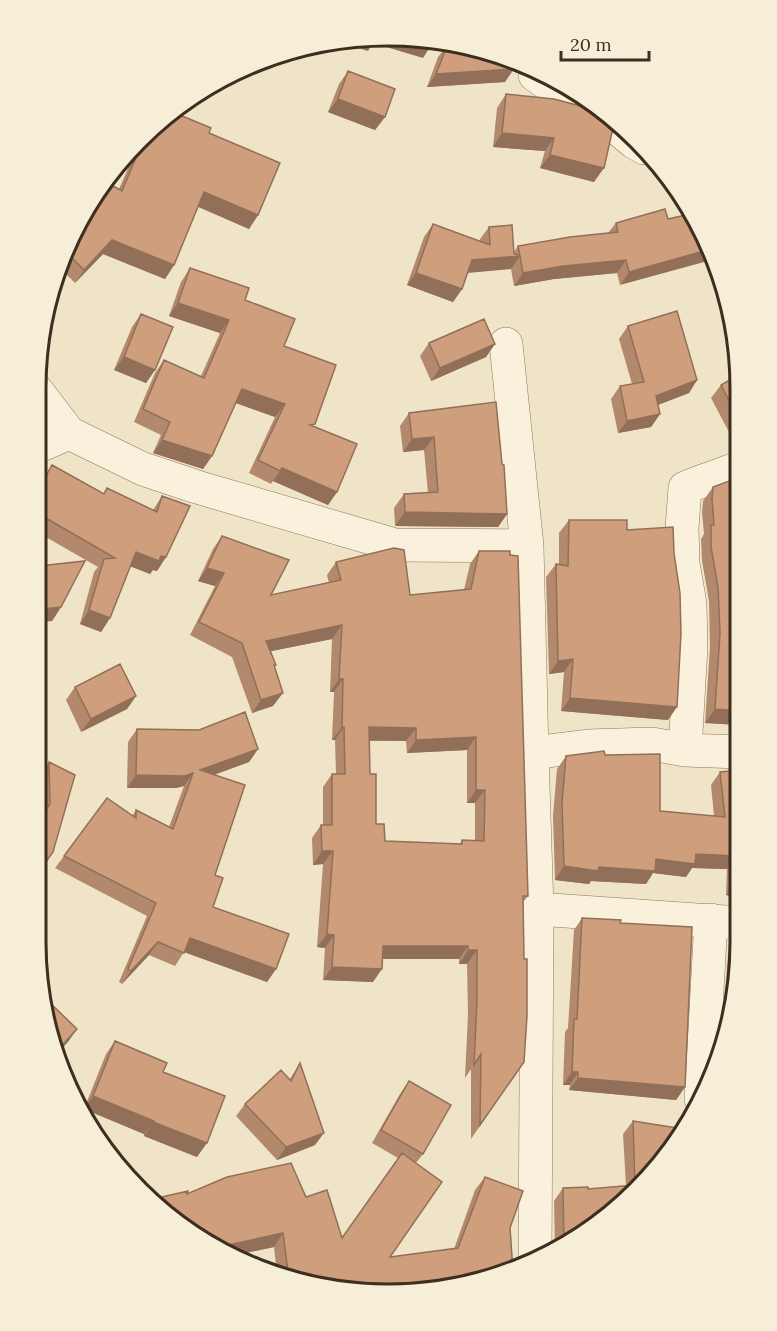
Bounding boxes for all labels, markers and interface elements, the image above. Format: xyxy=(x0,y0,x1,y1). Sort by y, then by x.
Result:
scale bar xyxy=(561,24,650,62)
text: 20 m xyxy=(570,33,612,56)

